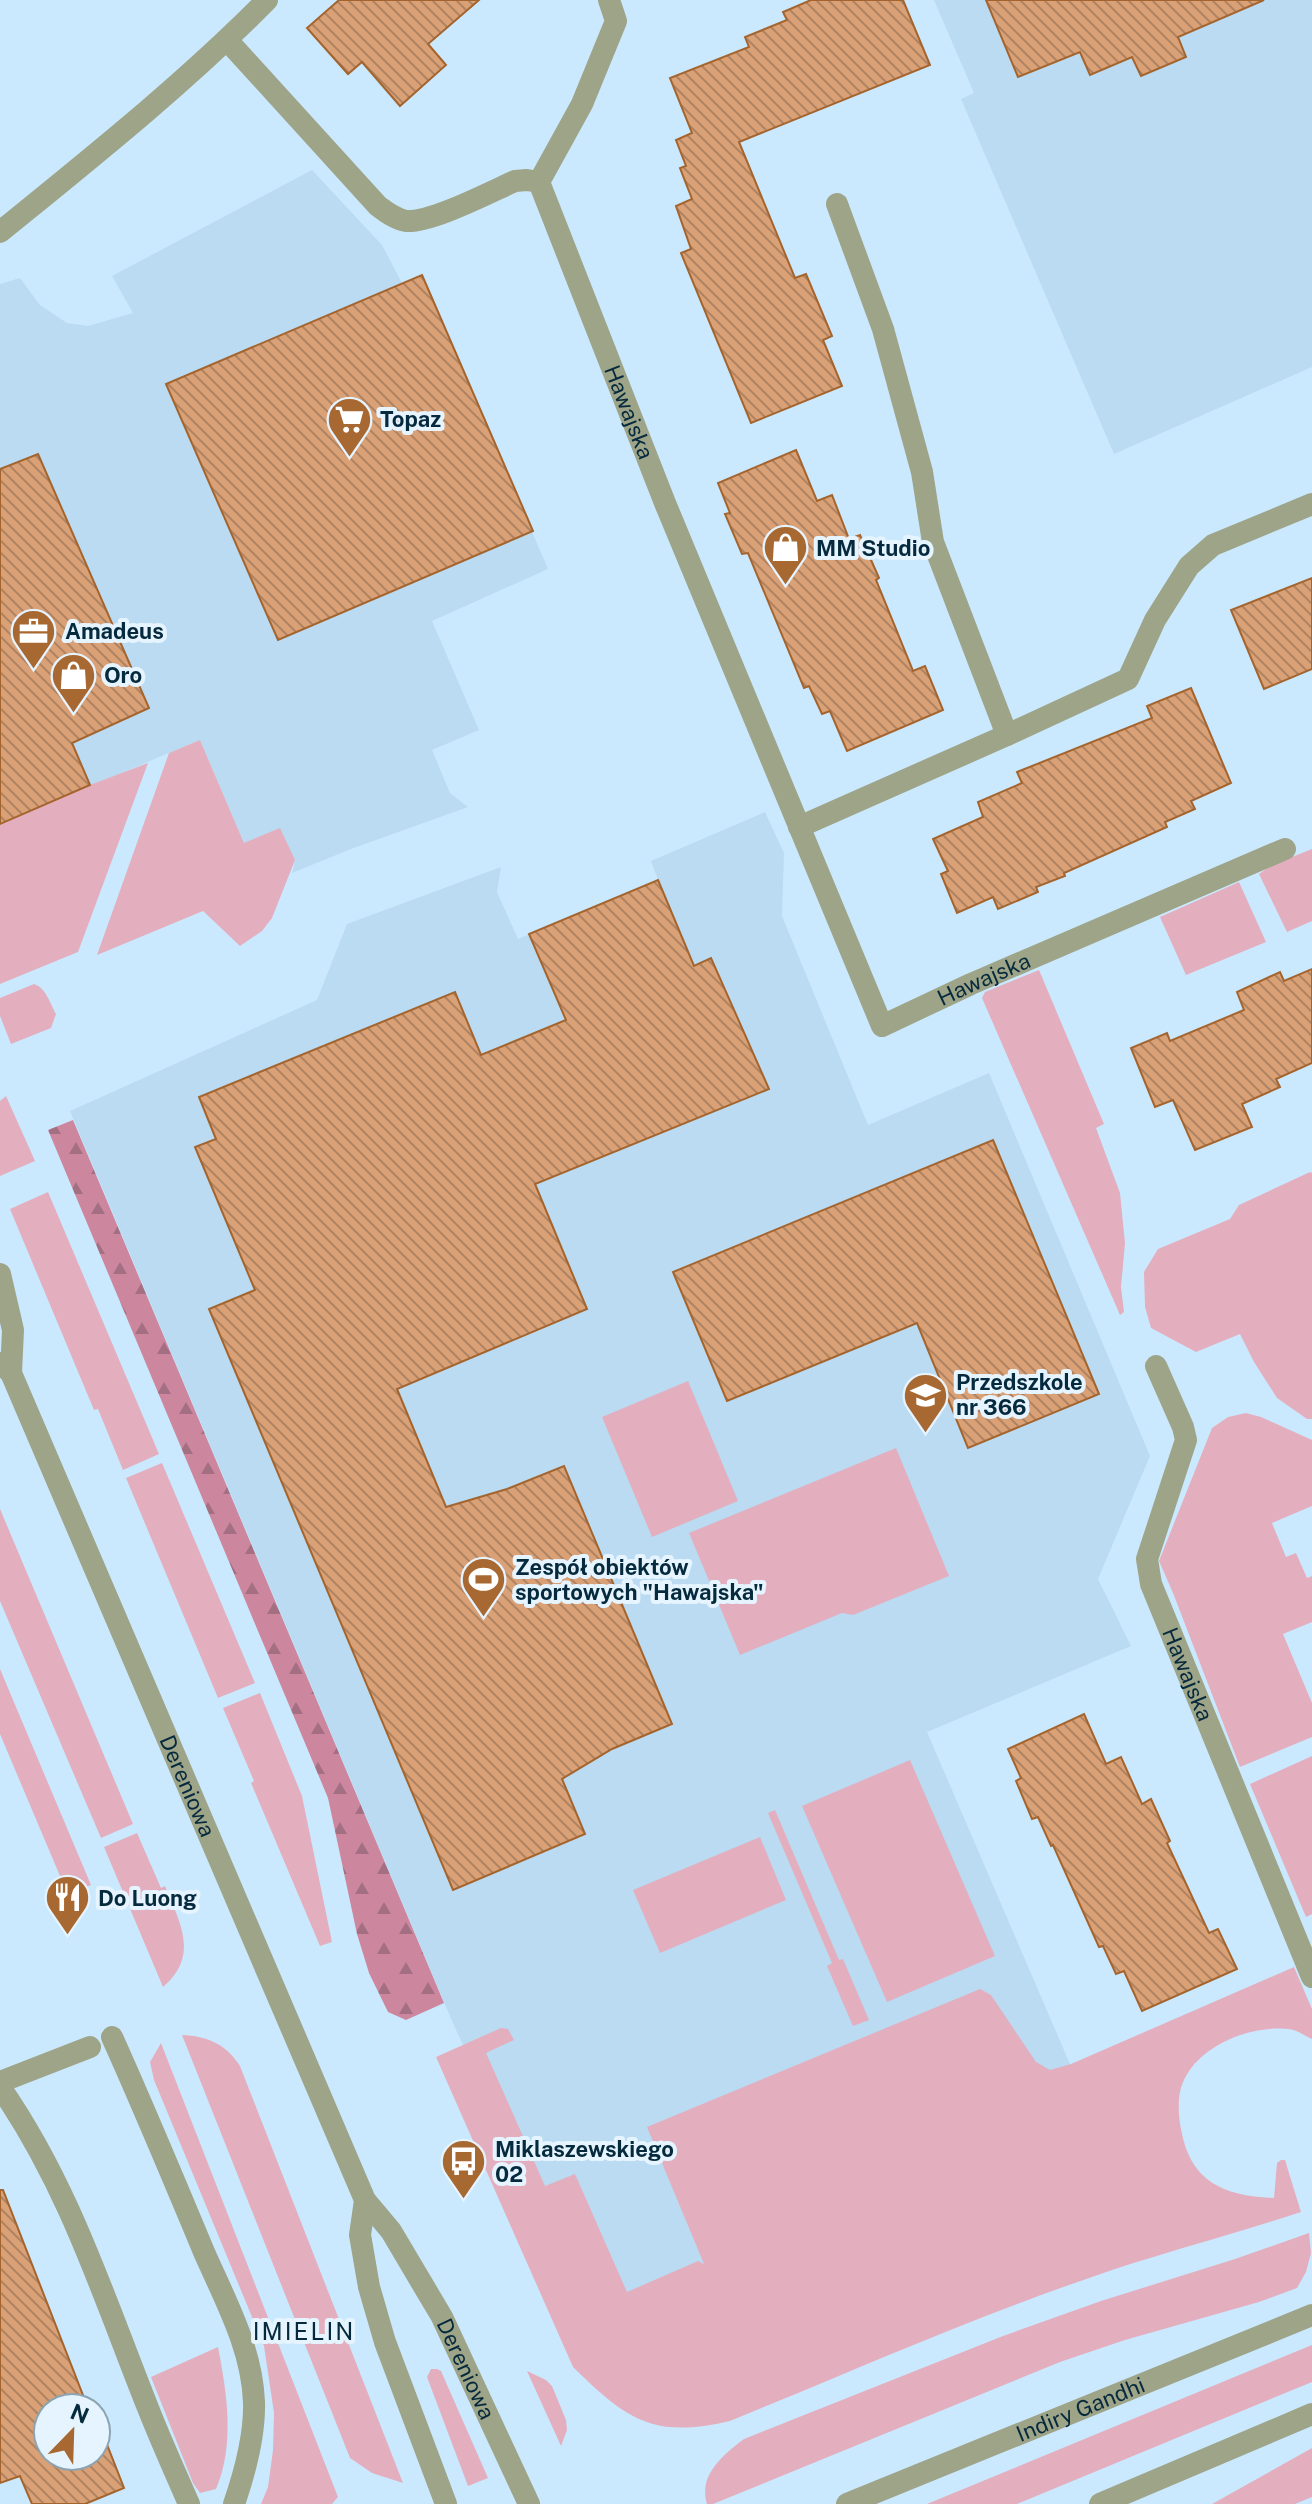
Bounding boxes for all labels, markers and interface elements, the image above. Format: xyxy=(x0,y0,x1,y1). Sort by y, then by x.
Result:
street label: Hawajska xyxy=(599,361,659,463)
supermarket icon: Topaz xyxy=(325,395,373,458)
place label: Topaz xyxy=(380,406,441,432)
shop icon: MM Studio xyxy=(761,524,809,587)
place label: MM Studio xyxy=(816,535,930,561)
office icon: Amadeus xyxy=(10,607,58,670)
place label: Amadeus xyxy=(65,618,164,644)
shop icon: Oro xyxy=(49,651,97,714)
place label: Oro xyxy=(104,662,142,688)
street label: Hawajska xyxy=(933,947,1034,1011)
place label: Przedszkole nr 366 xyxy=(956,1369,1083,1420)
school or university icon: Przedszkole nr 366 xyxy=(901,1371,949,1434)
place label: Zespół obiektów sportowych "Hawajska" xyxy=(515,1554,764,1605)
sports icon: Zespół obiektów sportowych "Hawajska" xyxy=(460,1556,508,1619)
street label: Hawajska xyxy=(1157,1623,1219,1725)
street label: Dereniowa xyxy=(155,1731,221,1841)
restaurant icon: Do Luong xyxy=(43,1874,91,1937)
place label: Do Luong xyxy=(98,1885,197,1911)
place label: Miklaszewskiego 02 xyxy=(495,2136,674,2187)
bus stop icon: Miklaszewskiego 02 xyxy=(440,2138,488,2201)
street label: Dereniowa xyxy=(431,2314,501,2423)
district label: IMIELIN xyxy=(253,2317,355,2345)
street label: Indiry Gandhi xyxy=(1012,2371,1148,2447)
north arrow xyxy=(32,2392,112,2472)
text: N xyxy=(67,2398,93,2429)

